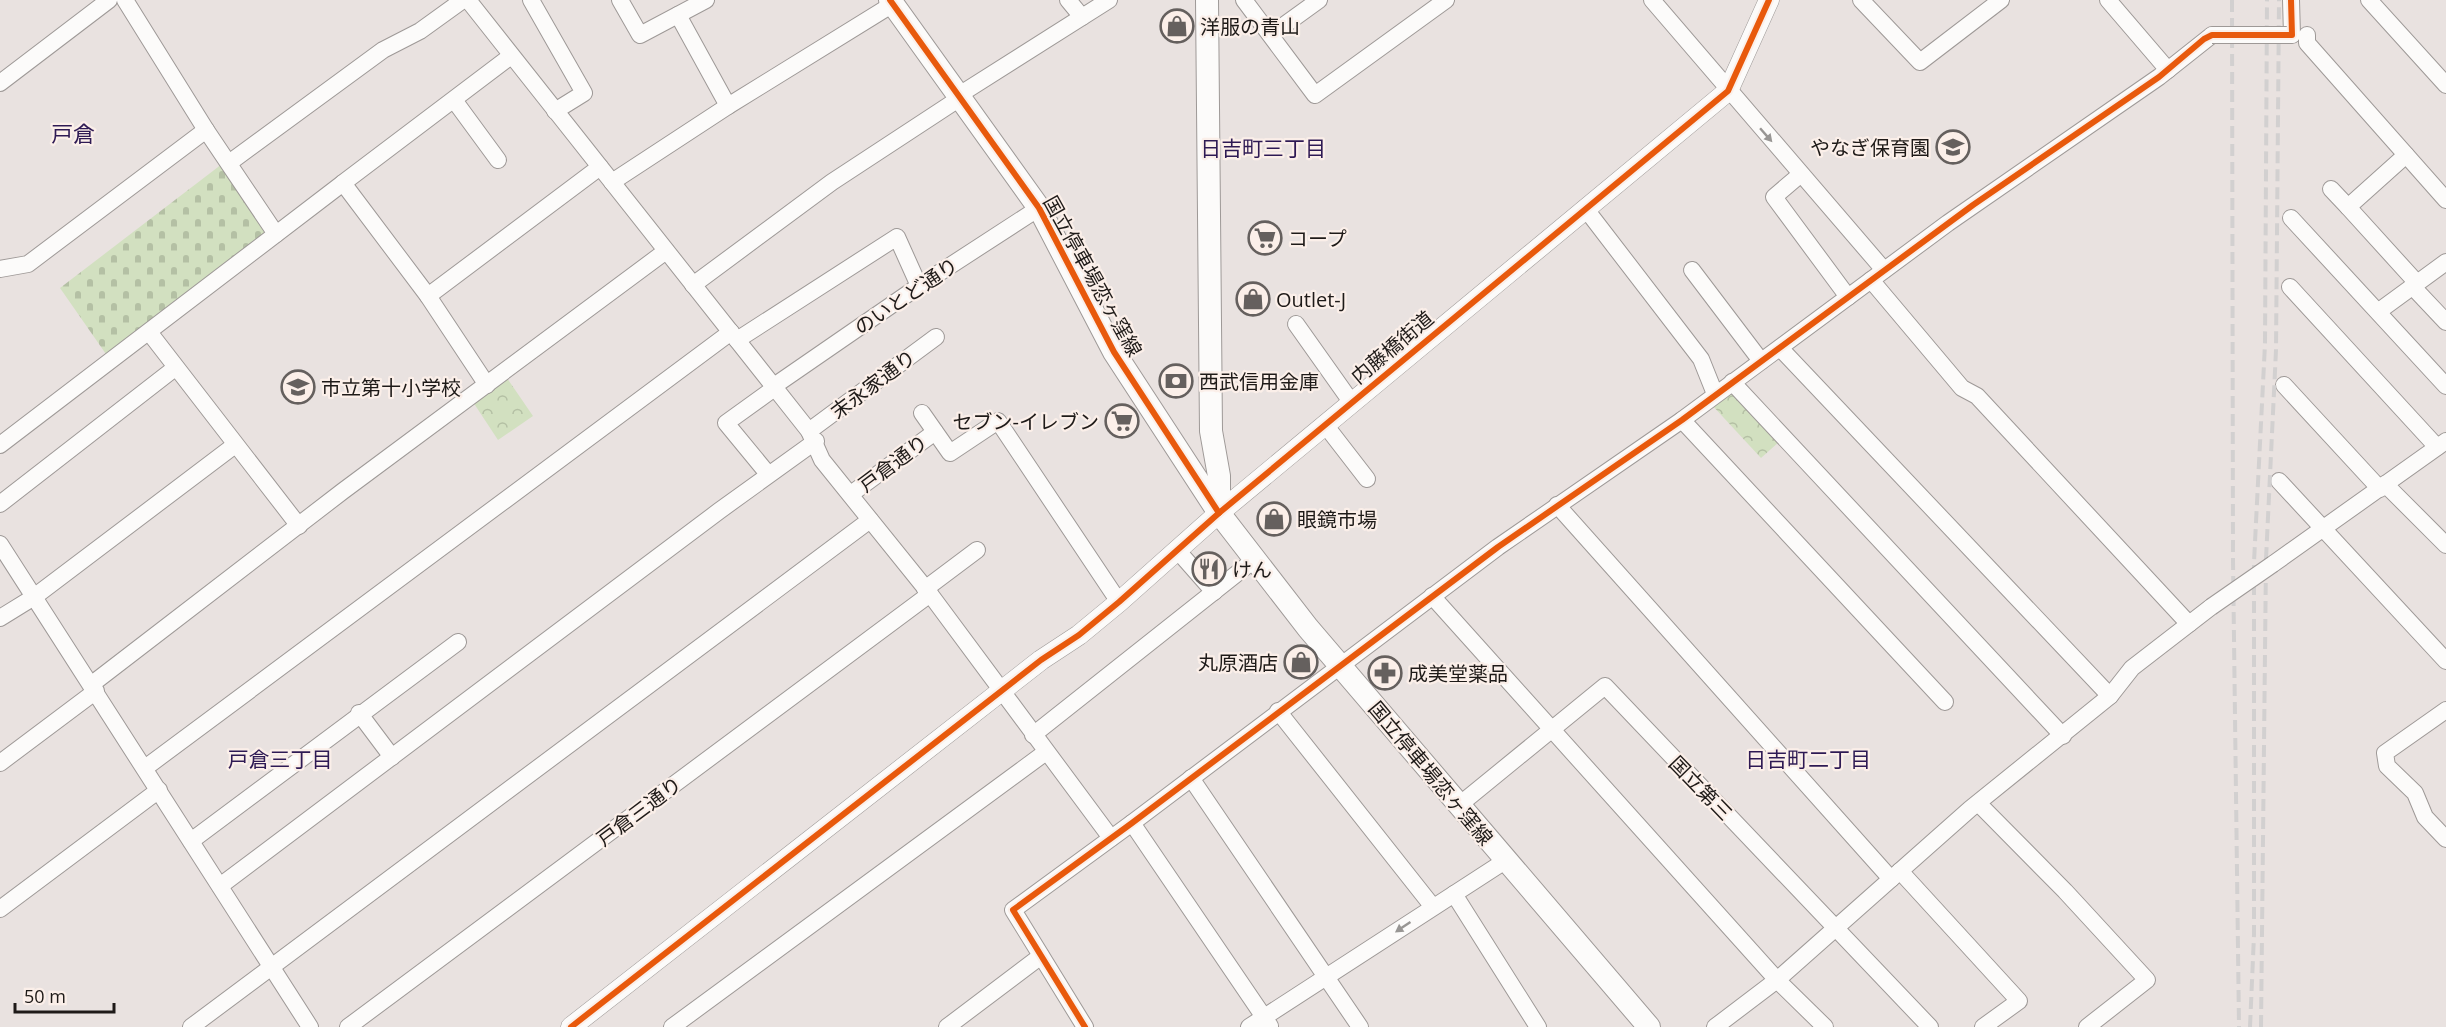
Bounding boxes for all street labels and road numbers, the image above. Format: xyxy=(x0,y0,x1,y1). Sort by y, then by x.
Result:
street label: 国立停車場恋ヶ窪線 xyxy=(1038,191,1148,361)
street label: のいとど通り xyxy=(849,251,963,341)
street label: 内藤橋街道 xyxy=(1345,305,1439,389)
street label: 末永家通り xyxy=(825,343,921,425)
street label: 戸倉通り xyxy=(853,428,933,498)
street label: 国立停車場恋ヶ窪線 xyxy=(1363,695,1499,851)
street label: 国立第三 xyxy=(1664,750,1738,826)
street label: 戸倉三通り xyxy=(591,770,687,852)

